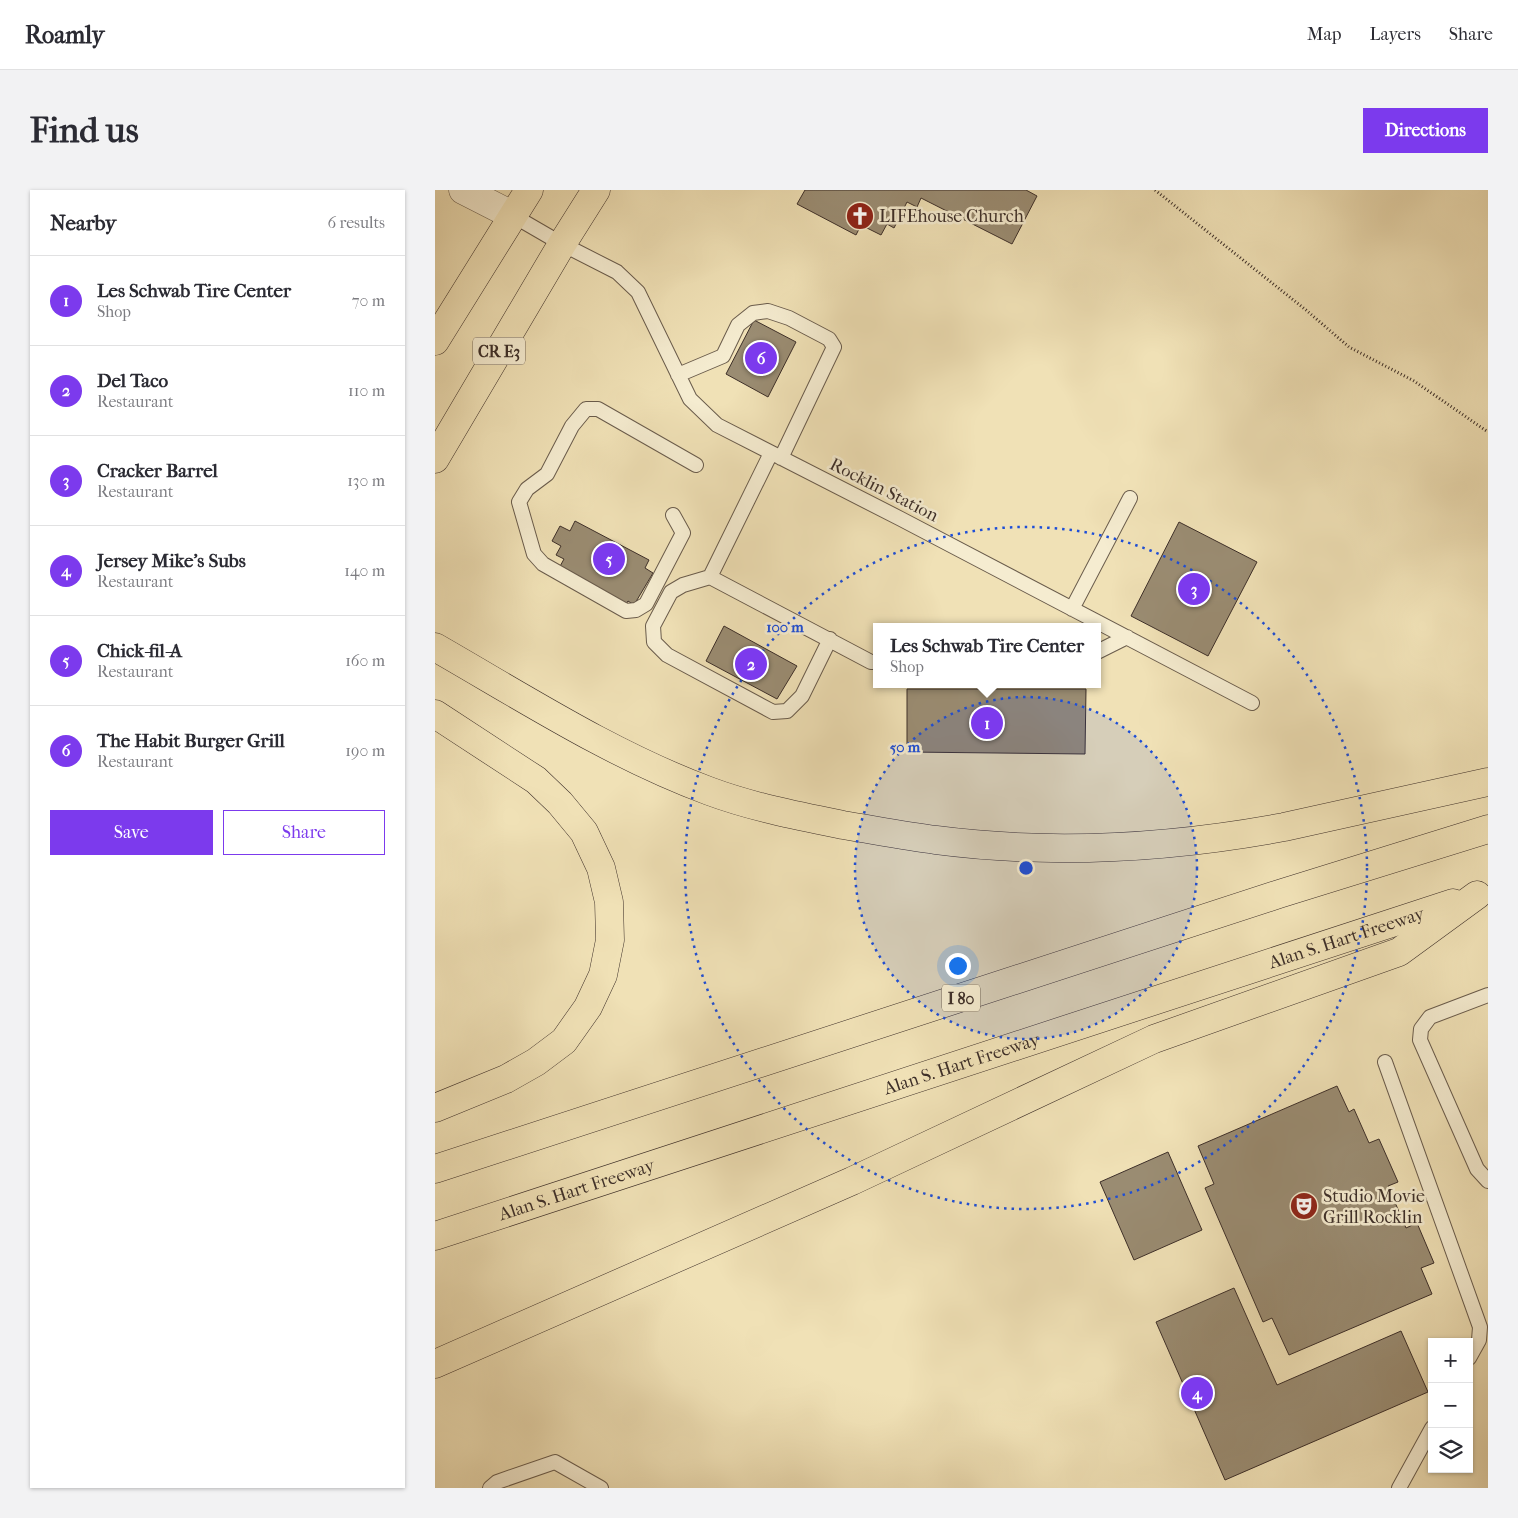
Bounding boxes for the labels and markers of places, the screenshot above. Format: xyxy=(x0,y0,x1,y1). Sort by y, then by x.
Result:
church icon: LIFEhouse Church xyxy=(845,201,875,231)
place label: LIFEhouse Church xyxy=(879,206,1024,227)
pin: 6 xyxy=(745,339,777,377)
pin: 5 xyxy=(593,540,625,578)
pin: 3 xyxy=(1178,570,1210,608)
pin: 2 xyxy=(735,645,767,683)
pin: 1 xyxy=(971,704,1003,742)
centre of rings xyxy=(1017,859,1035,877)
place label: Studio Movie Grill Rocklin xyxy=(1323,1186,1425,1228)
theatre icon: Studio Movie Grill Rocklin xyxy=(1289,1191,1319,1221)
pin: 4 xyxy=(1181,1374,1213,1412)

